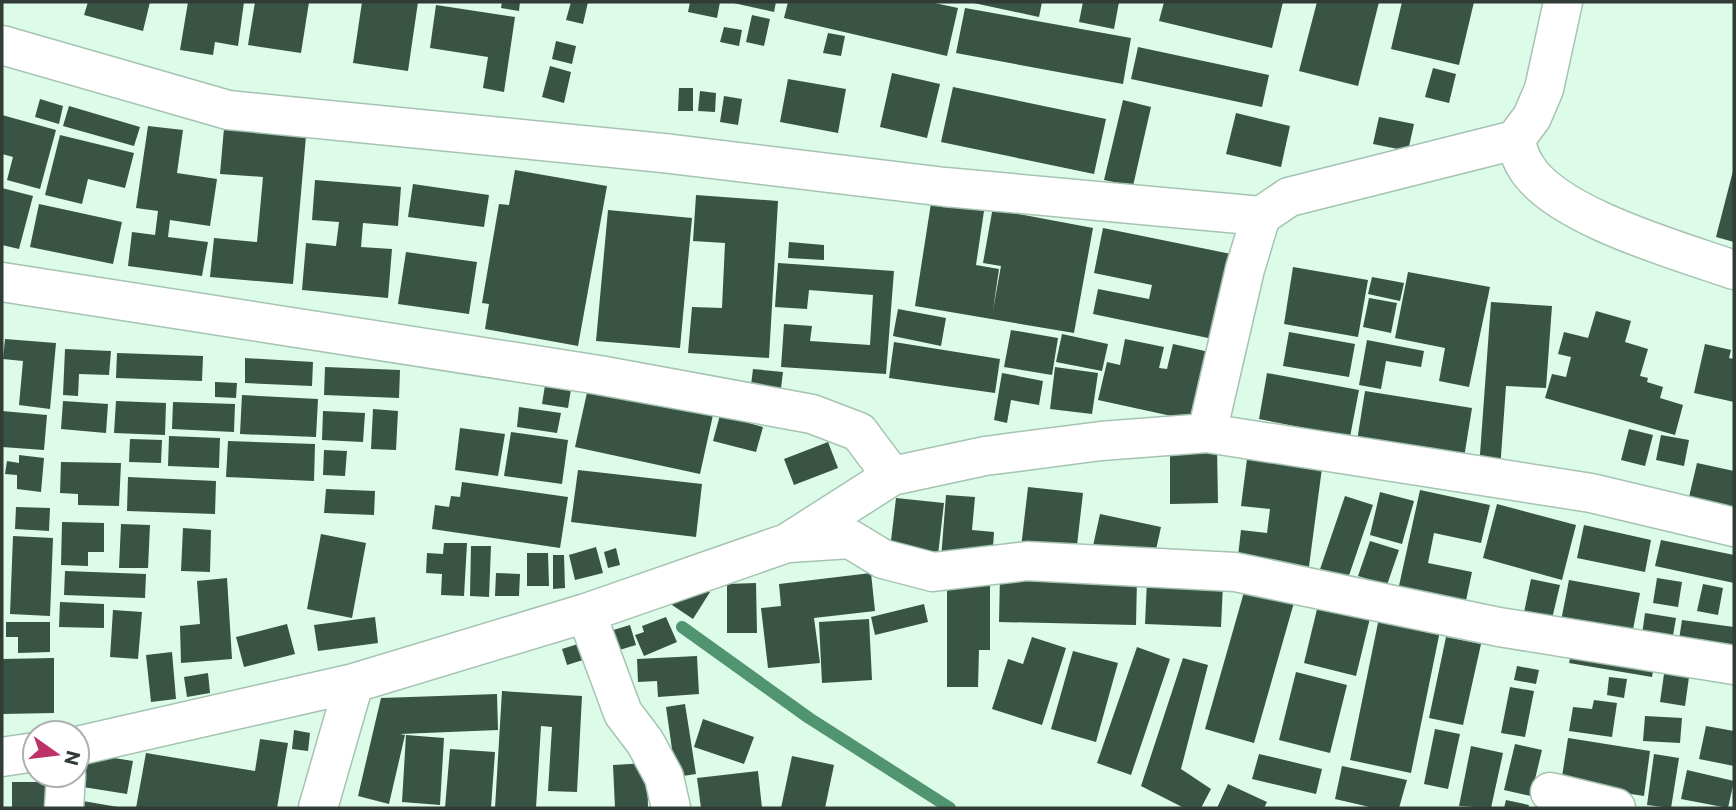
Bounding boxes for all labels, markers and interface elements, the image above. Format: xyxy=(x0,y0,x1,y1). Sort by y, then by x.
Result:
north arrow xyxy=(21,719,91,789)
text: N xyxy=(60,749,86,768)

